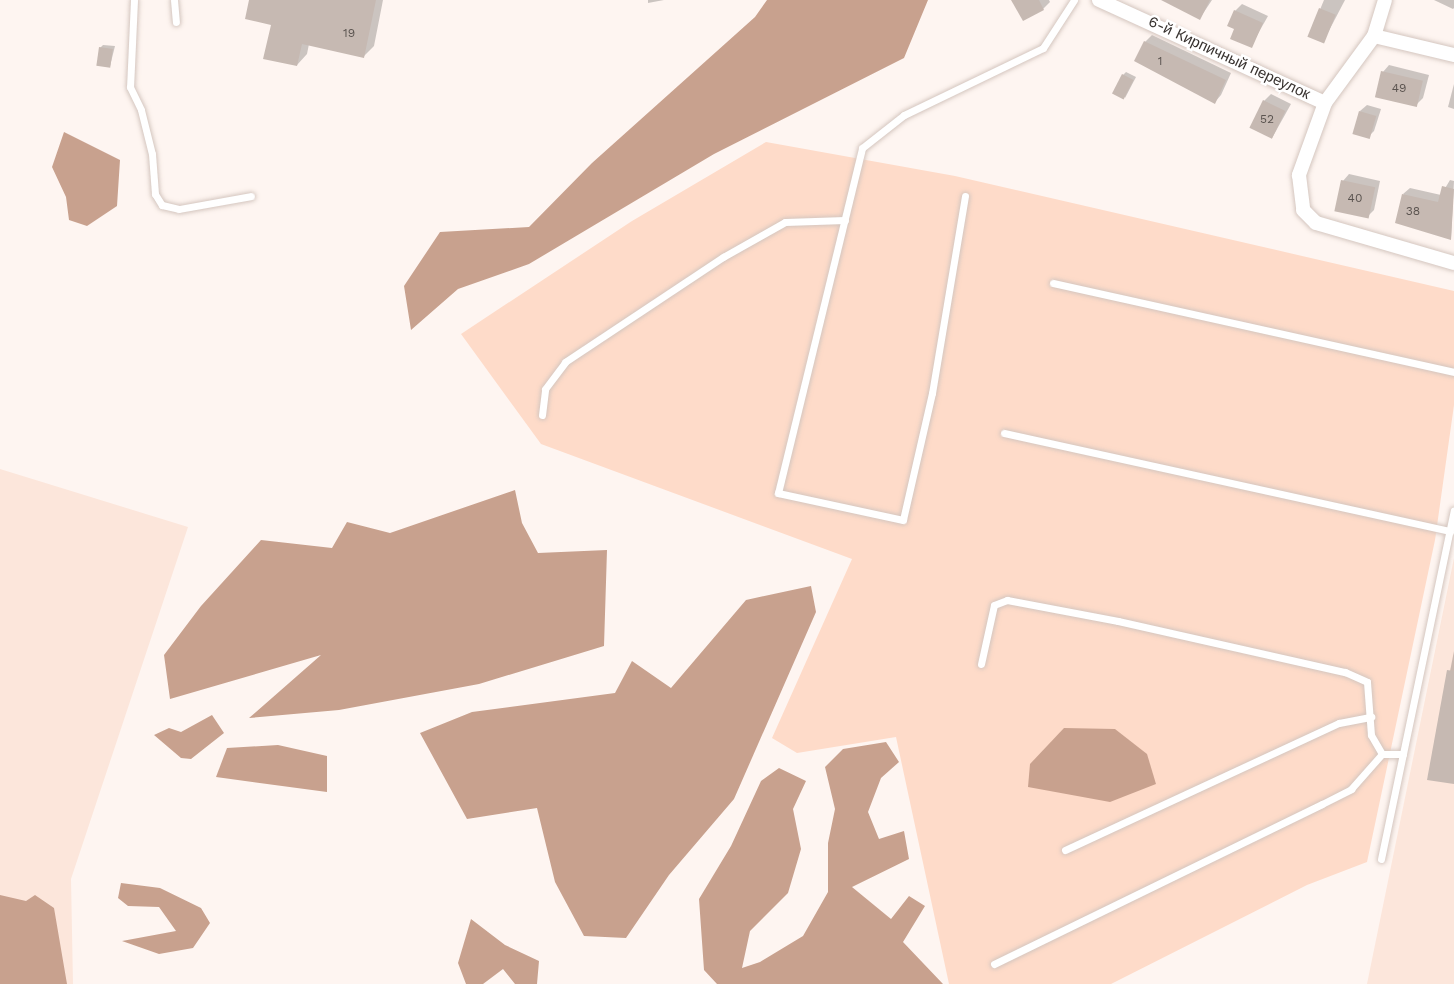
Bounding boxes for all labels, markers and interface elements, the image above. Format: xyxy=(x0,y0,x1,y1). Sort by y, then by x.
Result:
street label: 6-й Кирпичный переулок xyxy=(1145,13,1313,103)
house number: 19 xyxy=(343,27,355,41)
house number: 1 xyxy=(1158,55,1162,69)
house number: 49 xyxy=(1392,82,1406,96)
house number: 52 xyxy=(1260,113,1274,127)
house number: 40 xyxy=(1348,192,1362,206)
house number: 38 xyxy=(1406,205,1420,219)

